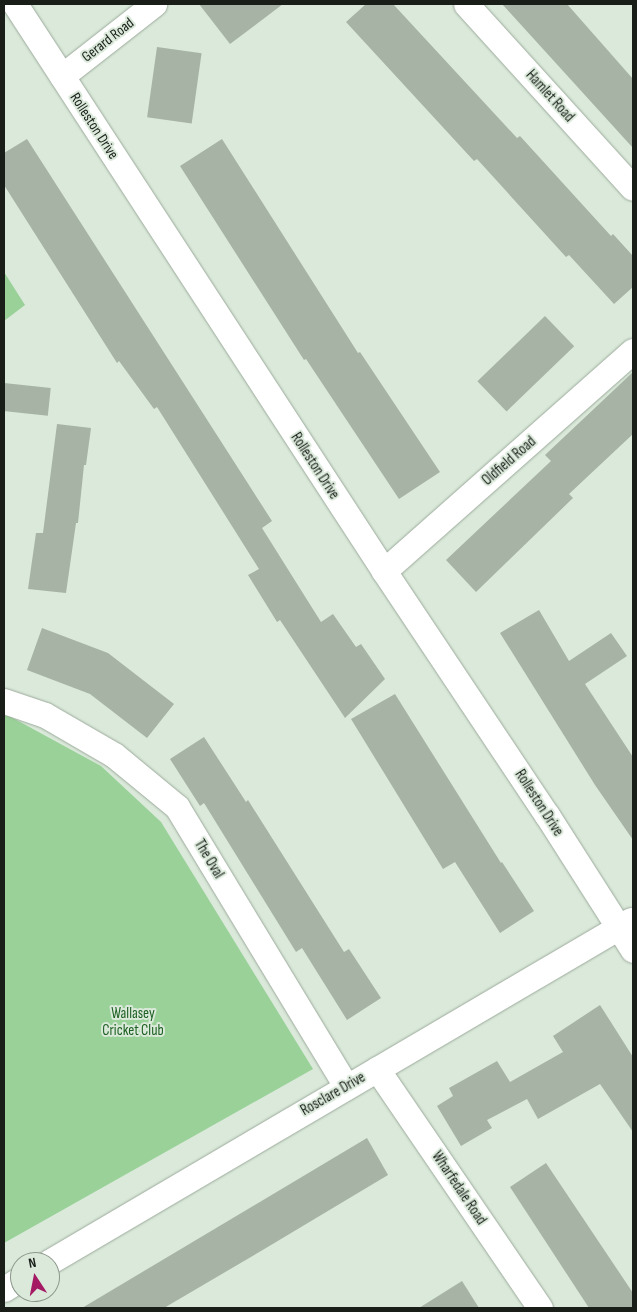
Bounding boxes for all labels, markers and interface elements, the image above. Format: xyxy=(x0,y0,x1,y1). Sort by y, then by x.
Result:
street label: Gerard Road xyxy=(78,14,138,66)
street label: Hamlet Road xyxy=(522,66,578,126)
street label: Rolleston Drive xyxy=(66,89,122,163)
street label: Rolleston Drive xyxy=(287,429,343,503)
street label: Oldfield Road xyxy=(478,433,540,489)
street label: Rolleston Drive xyxy=(511,766,567,840)
street label: The Oval xyxy=(190,836,228,882)
park label: Wallasey Cricket Club xyxy=(102,1004,164,1039)
street label: Rosclare Drive xyxy=(297,1068,369,1120)
street label: Wharfedale Road xyxy=(428,1148,490,1228)
north arrow xyxy=(10,1252,60,1302)
text: N xyxy=(27,1254,38,1272)

